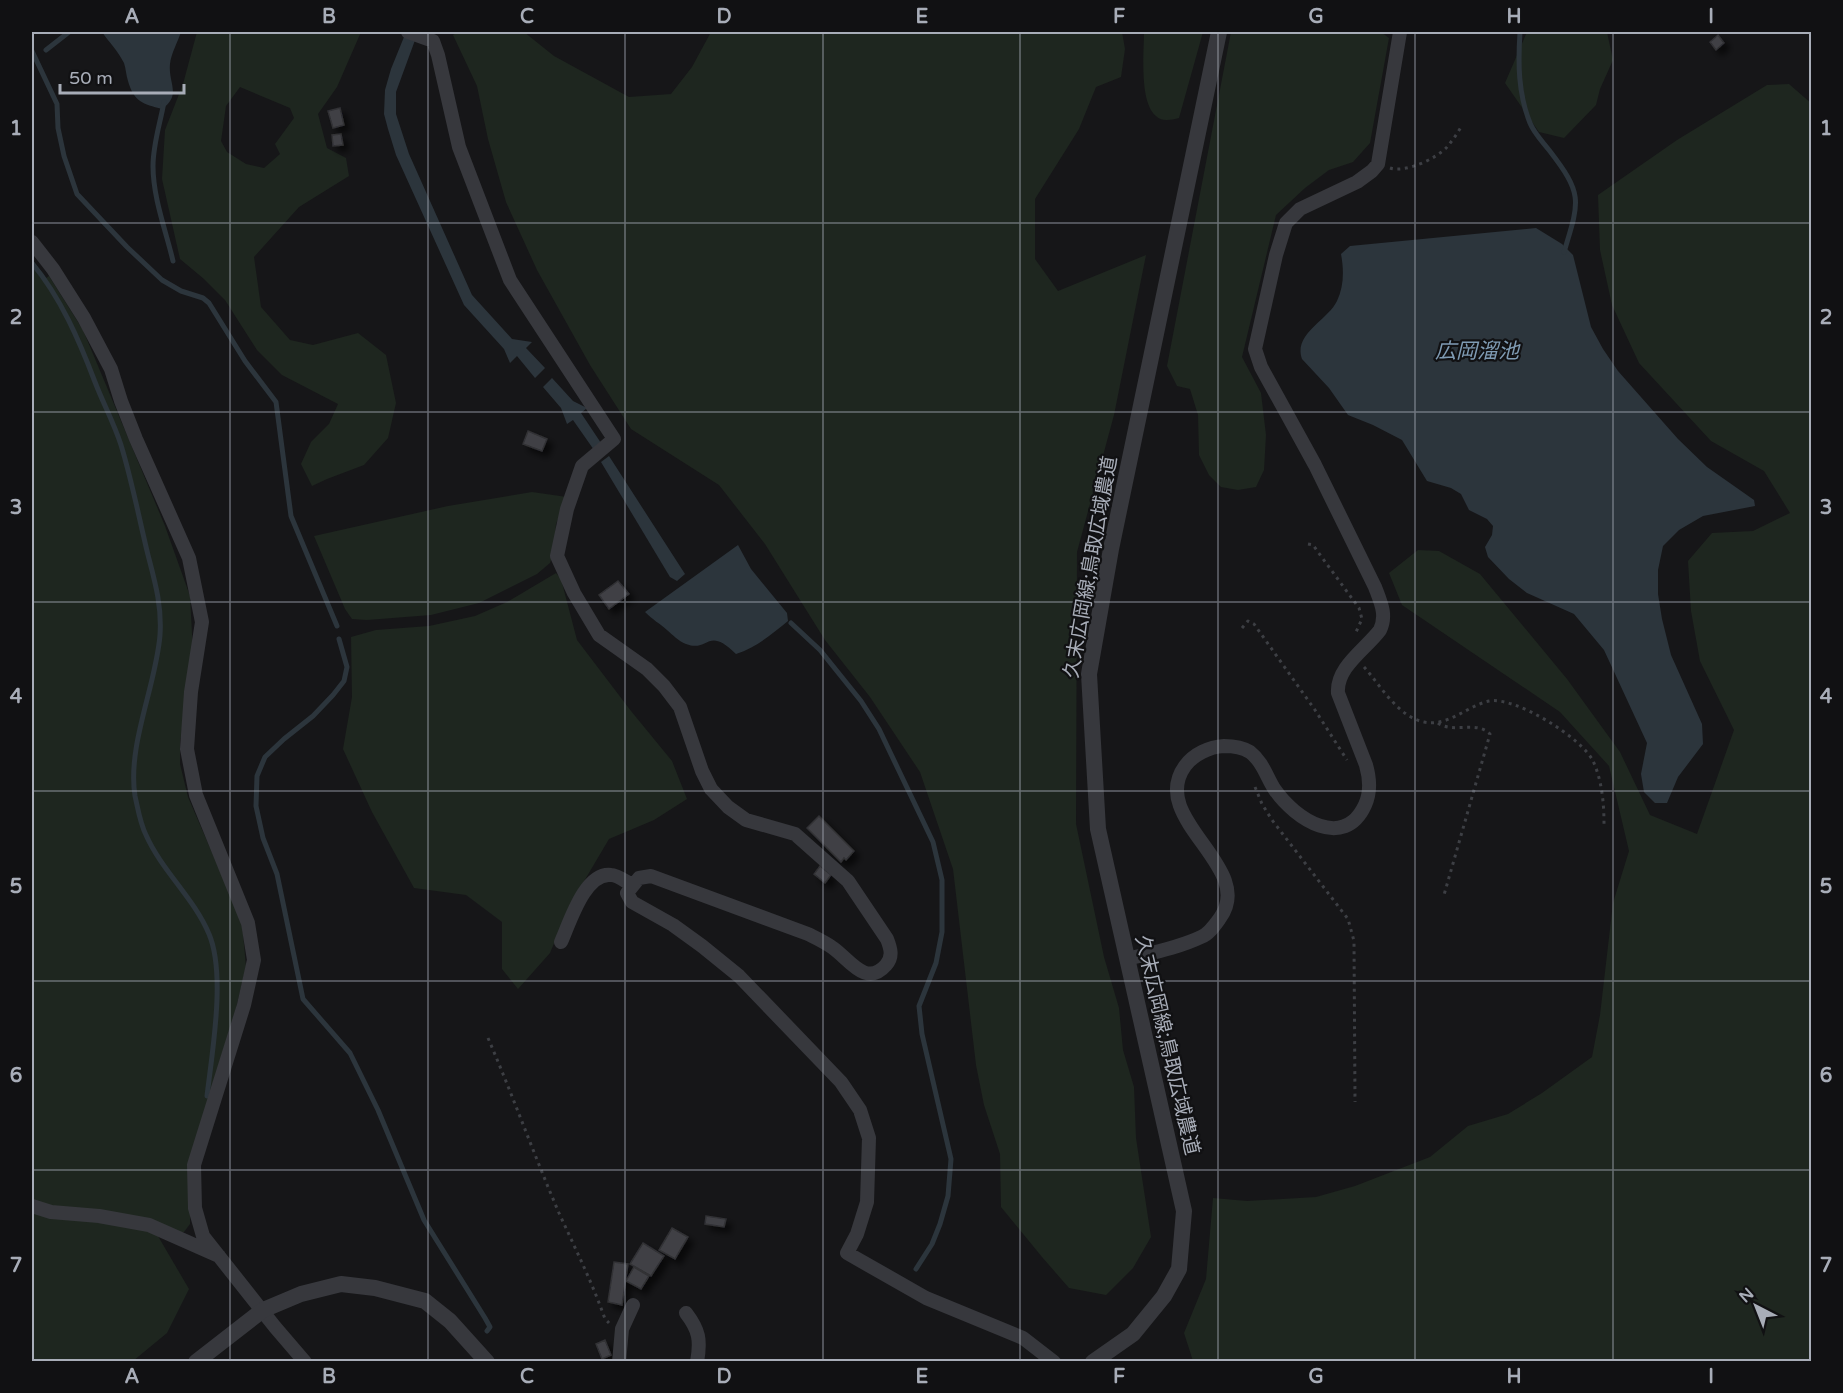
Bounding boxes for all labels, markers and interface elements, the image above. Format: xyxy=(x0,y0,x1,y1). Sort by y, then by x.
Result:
text: A xyxy=(125,5,140,29)
text: B xyxy=(322,5,336,29)
text: C xyxy=(520,5,534,29)
text: D xyxy=(716,5,732,29)
text: E xyxy=(916,5,929,29)
text: F xyxy=(1113,5,1125,29)
text: G xyxy=(1308,5,1324,29)
text: H xyxy=(1506,5,1522,29)
text: I xyxy=(1708,5,1714,29)
scale bar xyxy=(60,57,184,95)
text: 50 m xyxy=(69,67,113,89)
text: 1 xyxy=(10,117,22,141)
text: 1 xyxy=(1820,117,1832,141)
text: 2 xyxy=(10,306,22,330)
text: 2 xyxy=(1820,306,1832,330)
water label: 広岡溜池 xyxy=(1435,339,1521,364)
street label: 久末広岡線;鳥取広域農道 xyxy=(1060,454,1122,680)
text: 3 xyxy=(10,496,22,520)
text: 3 xyxy=(1820,496,1832,520)
text: 4 xyxy=(10,685,23,709)
text: 4 xyxy=(1820,685,1833,709)
text: 5 xyxy=(10,875,22,899)
text: 5 xyxy=(1820,875,1832,899)
street label: 久末広岡線;鳥取広域農道 xyxy=(1130,933,1204,1158)
text: 6 xyxy=(10,1064,22,1088)
text: 6 xyxy=(1820,1064,1832,1088)
text: 7 xyxy=(10,1254,22,1278)
text: 7 xyxy=(1820,1254,1832,1278)
north arrow xyxy=(1726,1276,1786,1336)
text: N xyxy=(1735,1284,1758,1307)
text: A xyxy=(125,1365,140,1389)
text: B xyxy=(322,1365,336,1389)
text: C xyxy=(520,1365,534,1389)
text: D xyxy=(716,1365,732,1389)
text: E xyxy=(916,1365,929,1389)
text: F xyxy=(1113,1365,1125,1389)
text: G xyxy=(1308,1365,1324,1389)
text: H xyxy=(1506,1365,1522,1389)
text: I xyxy=(1708,1365,1714,1389)

